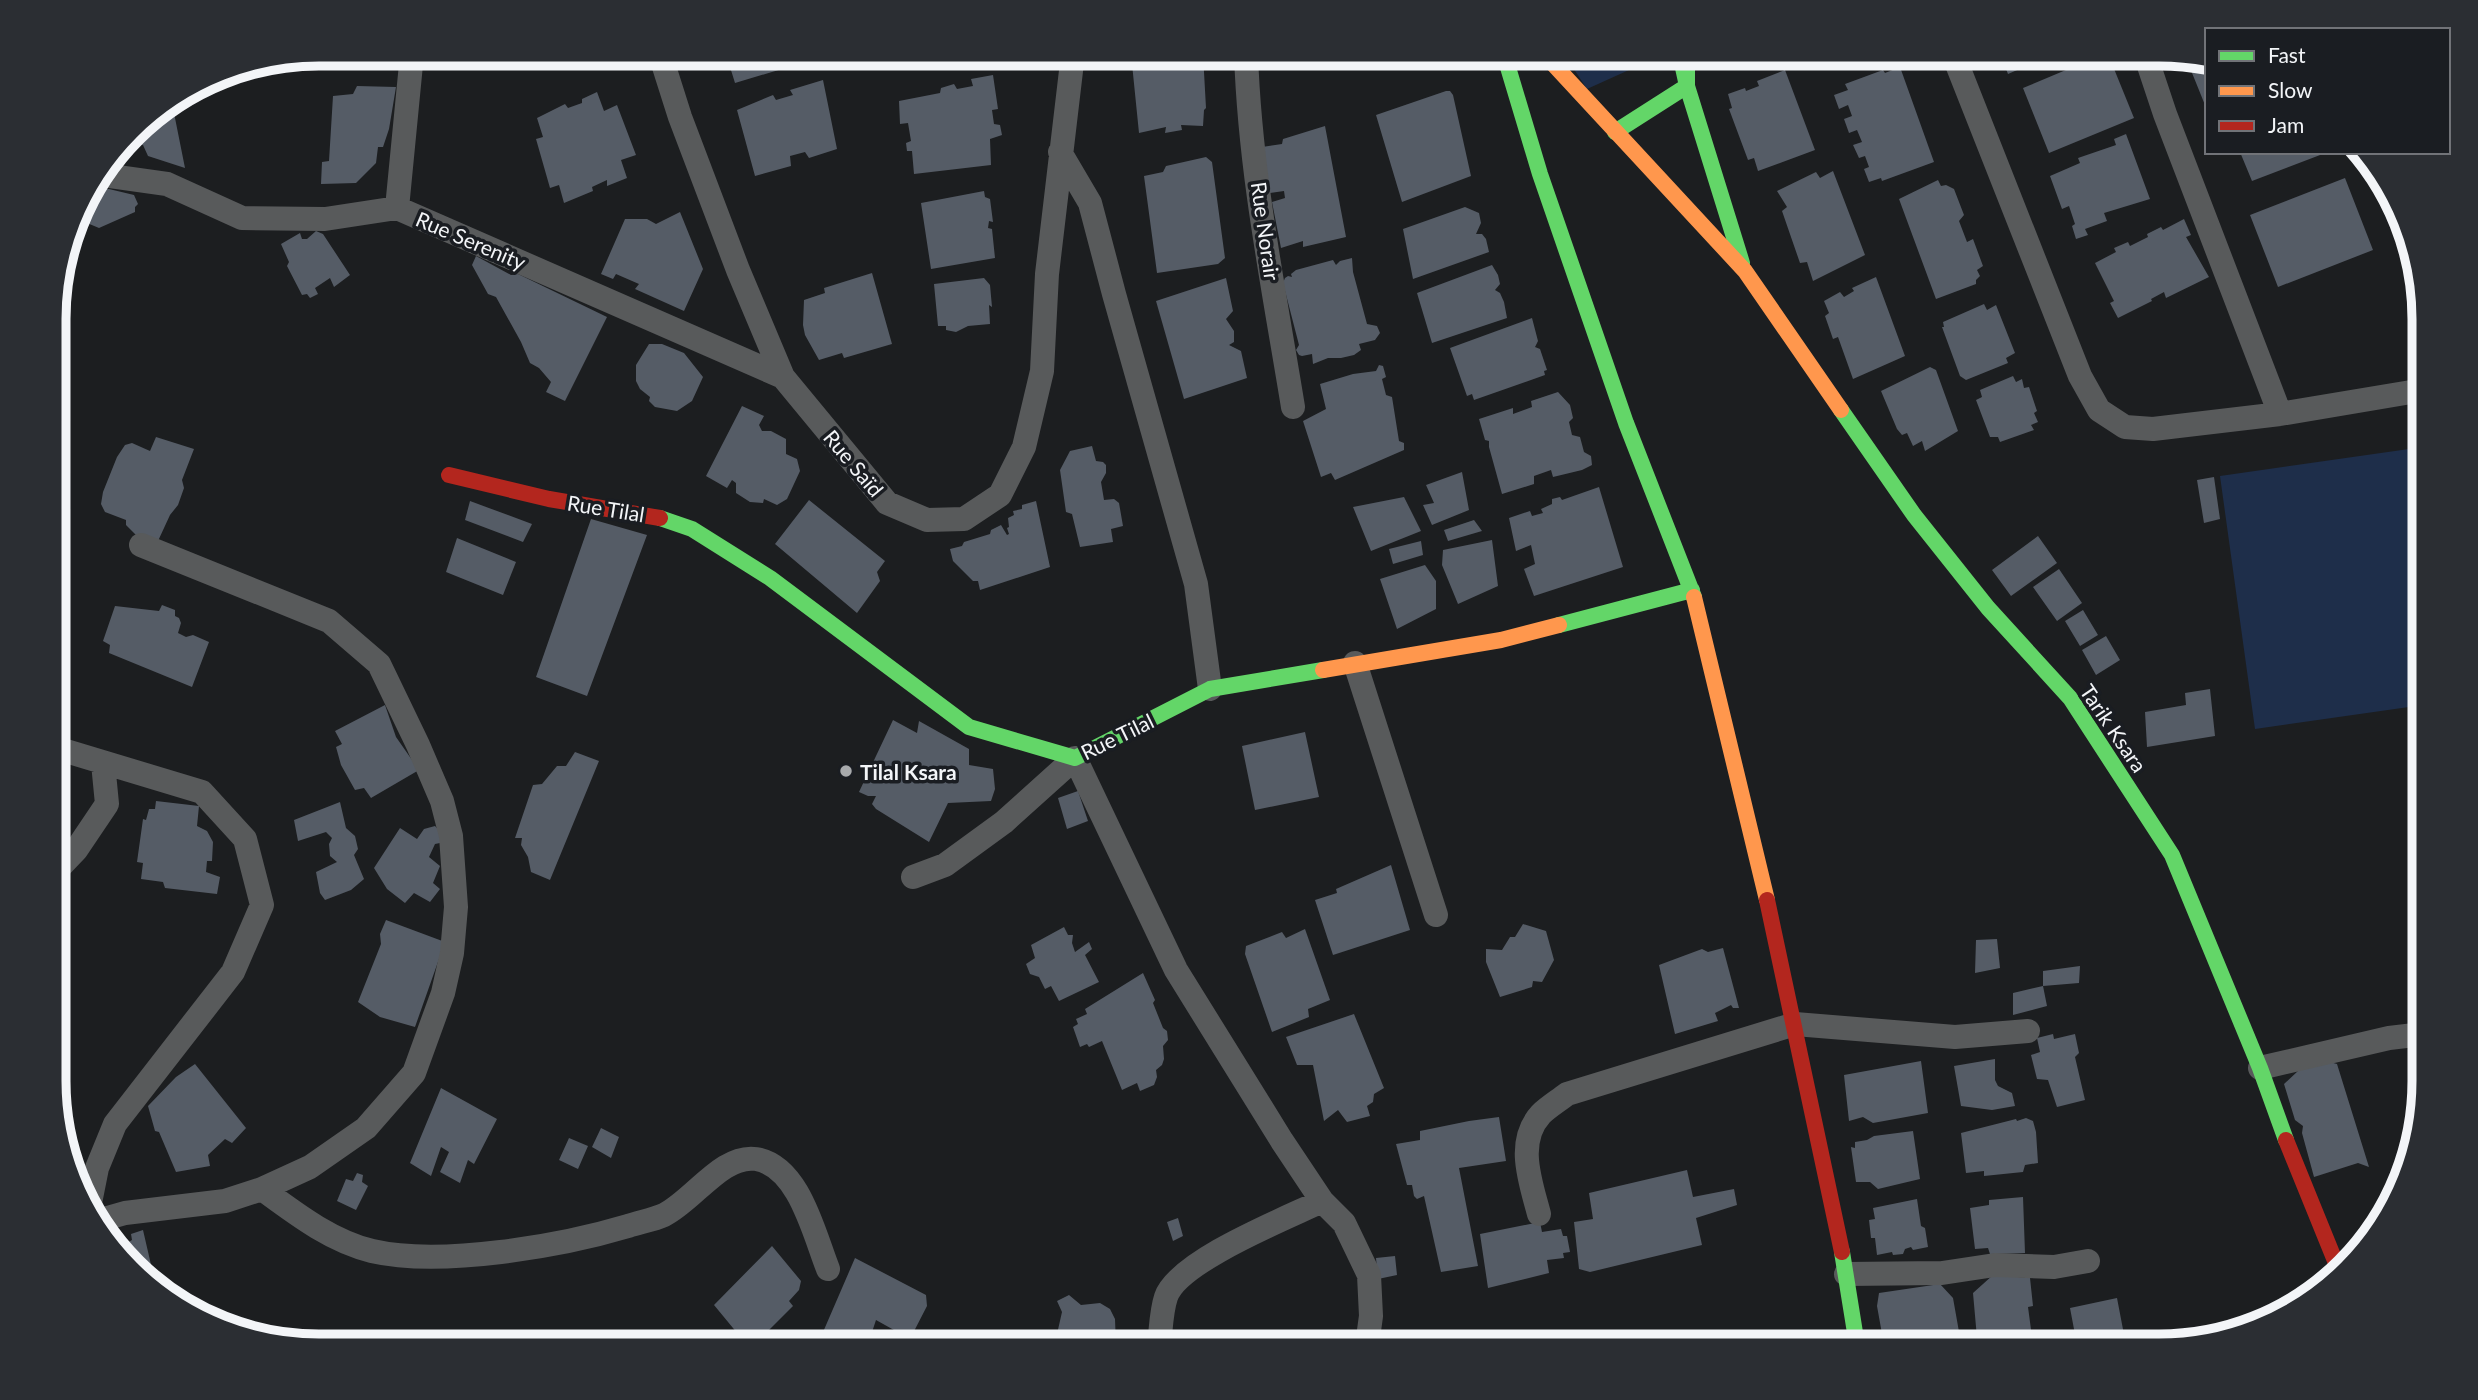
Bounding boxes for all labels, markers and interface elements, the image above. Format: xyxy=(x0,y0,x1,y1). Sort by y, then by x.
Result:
legend xyxy=(2205,28,2450,154)
text: Fast xyxy=(2268,42,2306,67)
text: Slow xyxy=(2268,77,2313,102)
text: Jam xyxy=(2268,112,2304,137)
street label: Rue Norair xyxy=(1247,180,1285,282)
street label: Rue Serenity xyxy=(412,206,530,274)
street label: Rue Saïd xyxy=(819,425,889,501)
street label: Rue Tilal xyxy=(566,490,646,526)
street label: Tarik Ksara xyxy=(2076,679,2152,777)
street label: Rue Tilal xyxy=(1076,708,1158,764)
place label: Tilal Ksara xyxy=(860,759,957,784)
marker: Tilal Ksara xyxy=(838,763,854,779)

